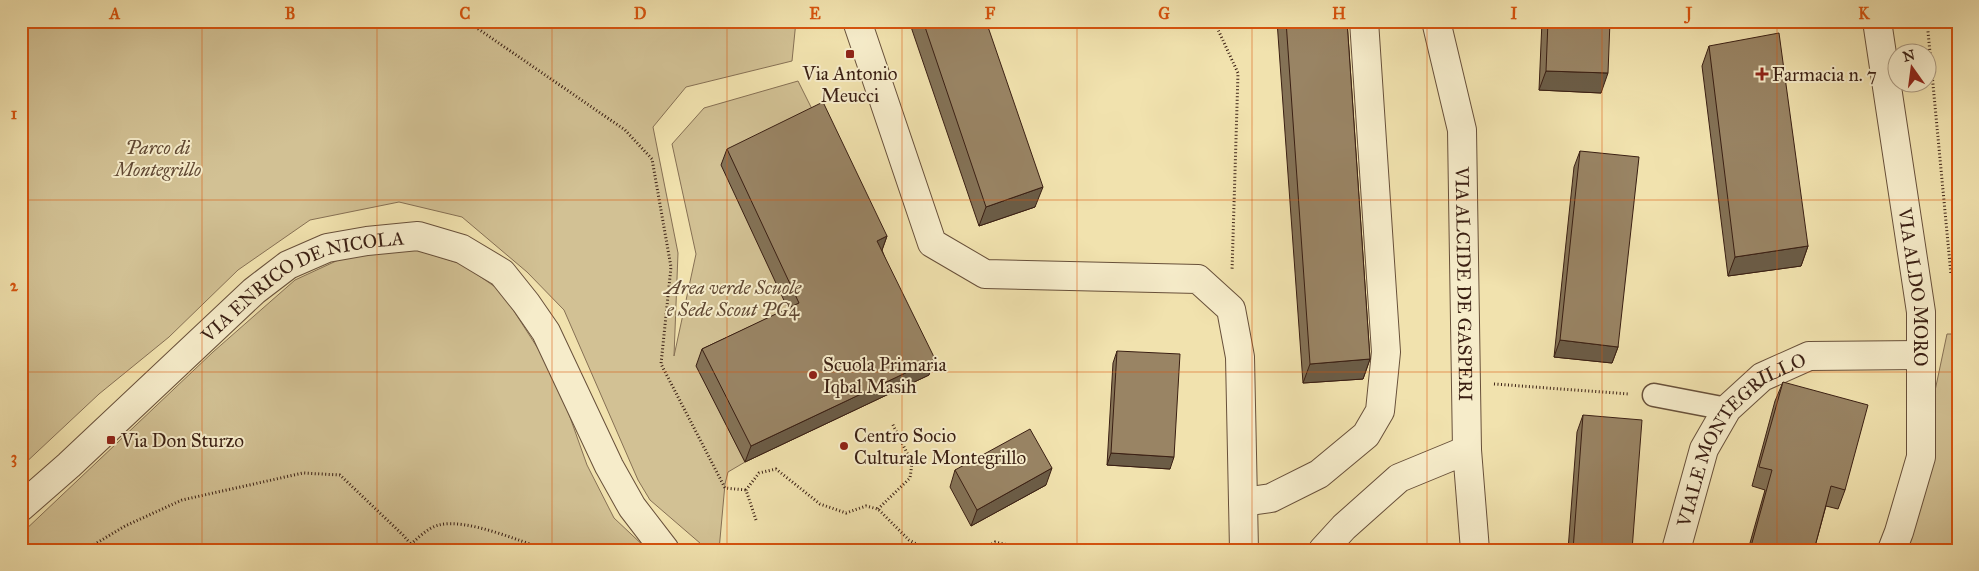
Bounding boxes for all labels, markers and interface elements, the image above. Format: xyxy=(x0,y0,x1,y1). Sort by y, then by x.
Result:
text: A xyxy=(109,4,121,23)
text: B xyxy=(285,4,295,23)
text: C xyxy=(460,4,471,23)
text: D xyxy=(634,4,647,23)
text: E xyxy=(809,4,821,23)
text: F xyxy=(985,4,996,23)
text: G xyxy=(1158,4,1170,23)
text: H xyxy=(1332,4,1346,23)
text: I xyxy=(1511,4,1518,23)
text: J xyxy=(1684,4,1693,24)
text: K xyxy=(1858,4,1870,23)
north arrow xyxy=(1886,42,1936,92)
text: N xyxy=(1901,46,1917,66)
marker: Via Antonio Meucci xyxy=(844,48,856,60)
place label: Via Antonio Meucci xyxy=(801,62,898,107)
place label: Farmacia n. 7 xyxy=(1772,63,1877,86)
marker: Farmacia n. 7 xyxy=(1756,68,1768,80)
text: 1 xyxy=(11,104,18,123)
park label: Parco di Montegrillo xyxy=(113,136,201,181)
street label: VIA ALCIDE DE GASPERI xyxy=(1451,165,1477,401)
street label: VIA ALDO MORO xyxy=(1893,205,1932,367)
street label: VIA ENRICO DE NICOLA xyxy=(196,226,405,348)
text: 2 xyxy=(10,276,19,295)
park label: Area verde Scuole e Sede Scout PG4 xyxy=(663,276,802,321)
street label: VIALE MONTEGRILLO xyxy=(1672,348,1810,530)
place label: Scuola Primaria Iqbal Masih xyxy=(823,353,947,399)
marker: Scuola Primaria Iqbal Masih xyxy=(807,369,819,381)
place label: Centro Socio Culturale Montegrillo xyxy=(854,424,1027,470)
place label: Via Don Sturzo xyxy=(120,429,244,452)
marker: Via Don Sturzo xyxy=(105,434,117,446)
marker: Centro Socio Culturale Montegrillo xyxy=(838,440,850,452)
text: 3 xyxy=(11,448,17,468)

